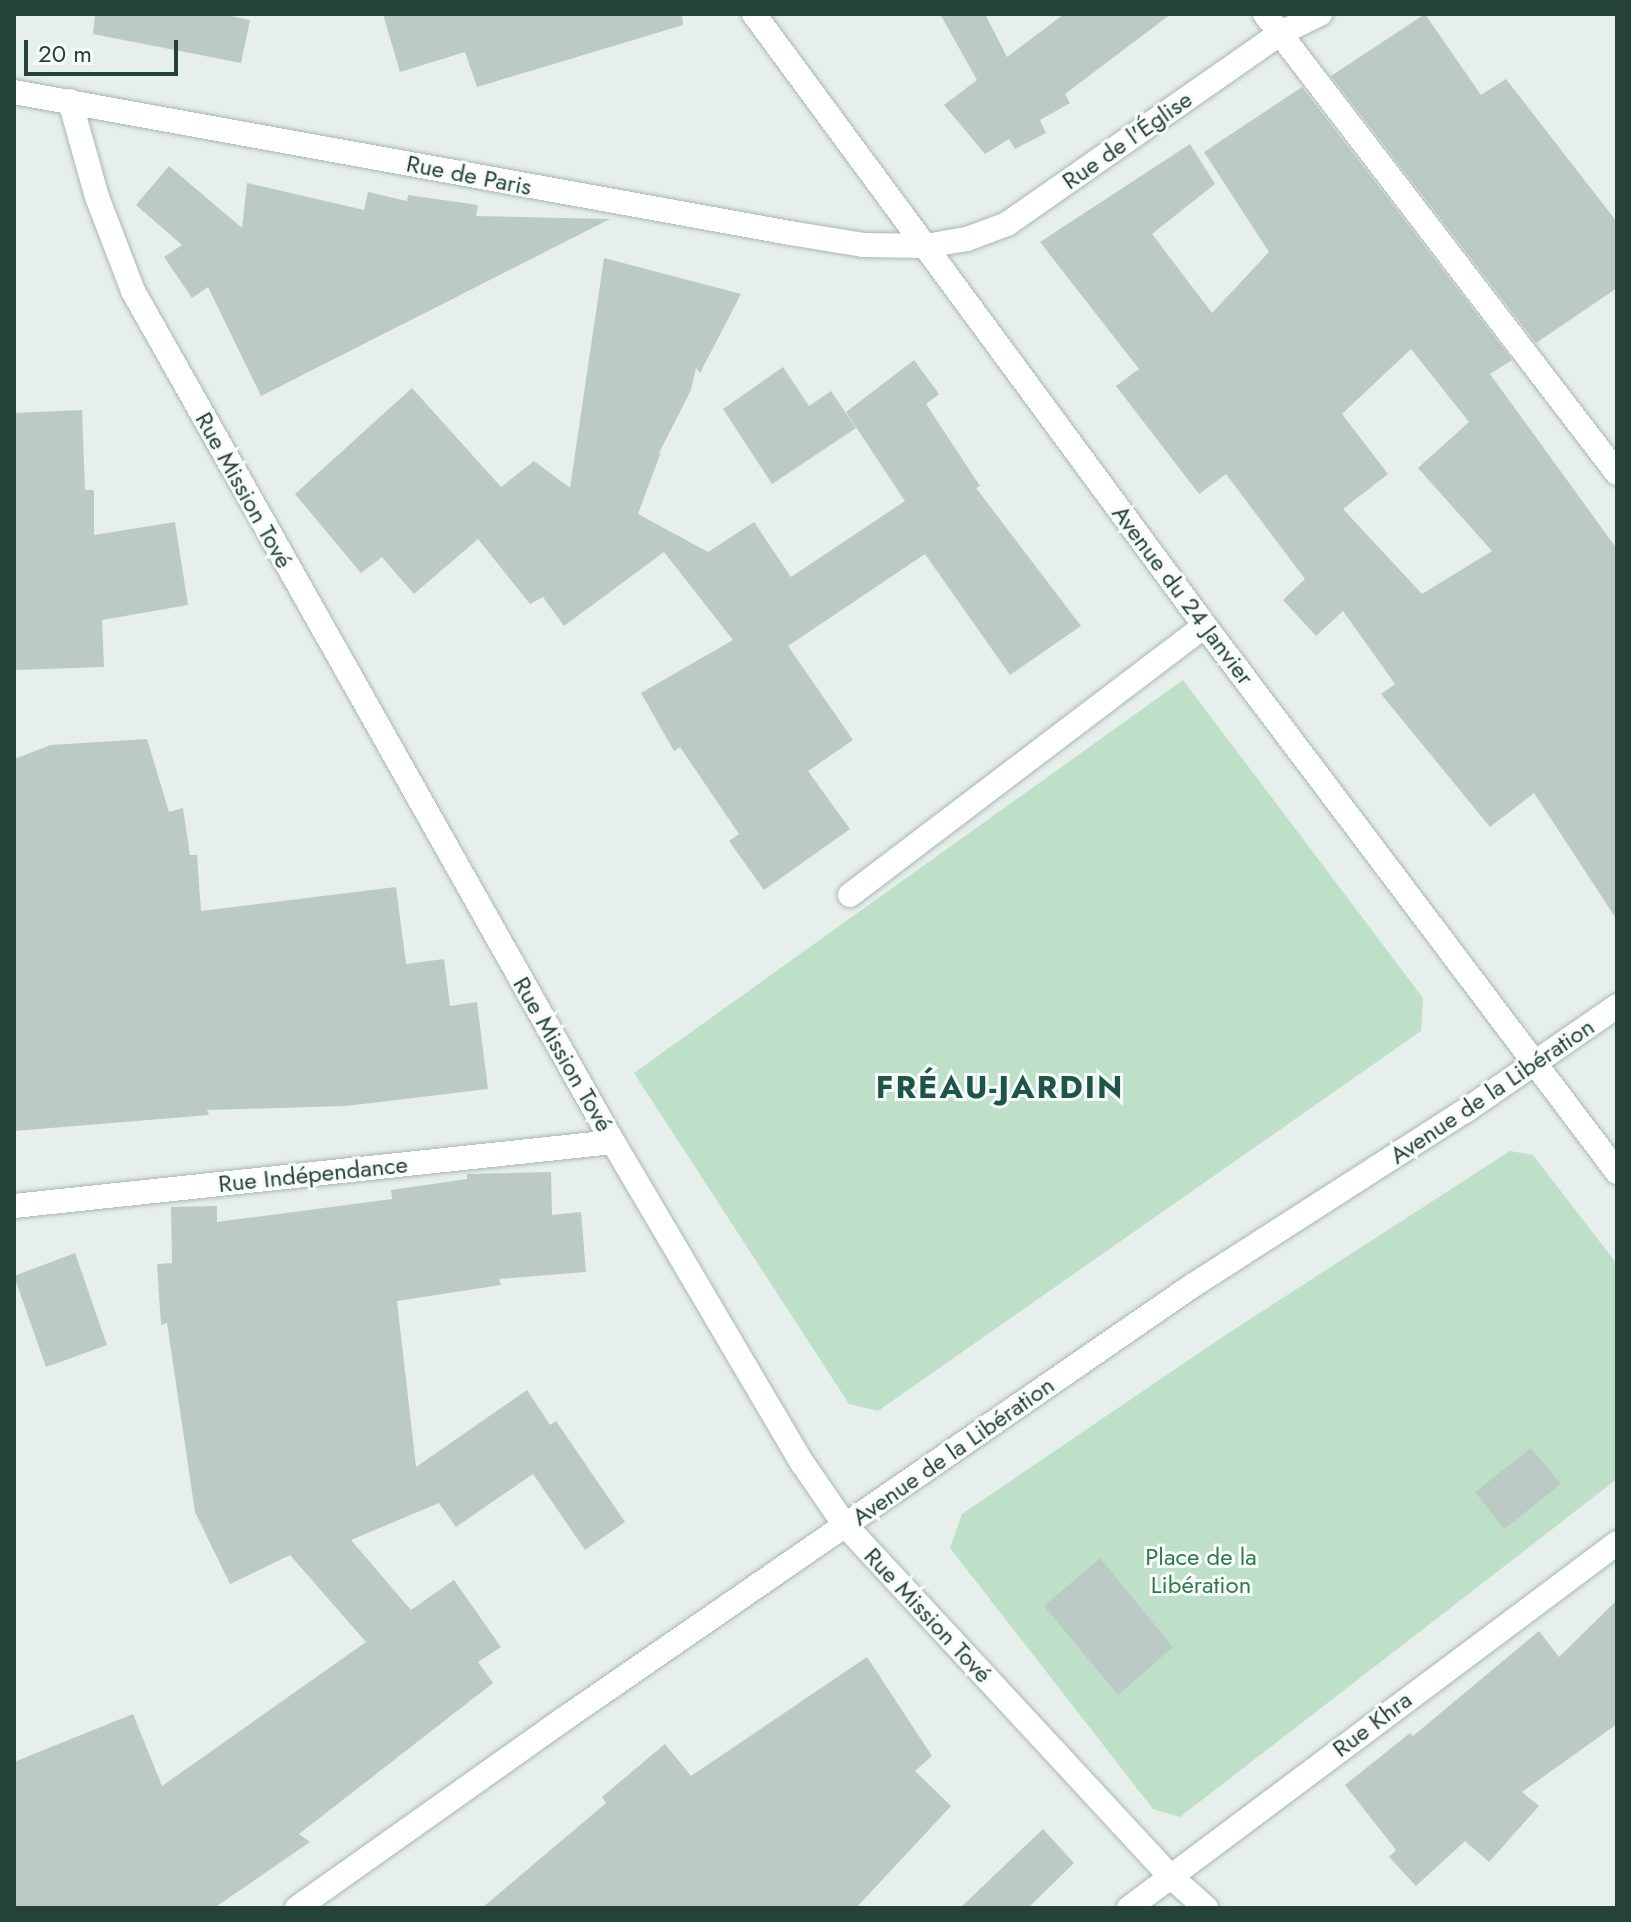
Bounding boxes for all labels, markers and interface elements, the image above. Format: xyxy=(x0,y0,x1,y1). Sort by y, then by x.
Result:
scale bar xyxy=(28,24,182,74)
text: 20 m xyxy=(38,36,92,71)
street label: Rue de l'Église xyxy=(1057,85,1197,195)
street label: Rue de Paris xyxy=(404,149,534,201)
street label: Rue Mission Tové xyxy=(189,407,299,573)
street label: Avenue du 24 Janvier xyxy=(1106,499,1260,691)
street label: Rue Mission Tové xyxy=(507,972,619,1136)
street label: Avenue de la Libération xyxy=(1384,1012,1600,1170)
district label: FRÉAU-JARDIN xyxy=(876,1068,1124,1106)
street label: Rue Indépendance xyxy=(217,1150,409,1198)
street label: Avenue de la Libération xyxy=(846,1370,1060,1532)
street label: Rue Mission Tové xyxy=(858,1542,998,1688)
park label: Place de la Libération xyxy=(1145,1543,1257,1599)
street label: Rue Khra xyxy=(1327,1685,1417,1763)

